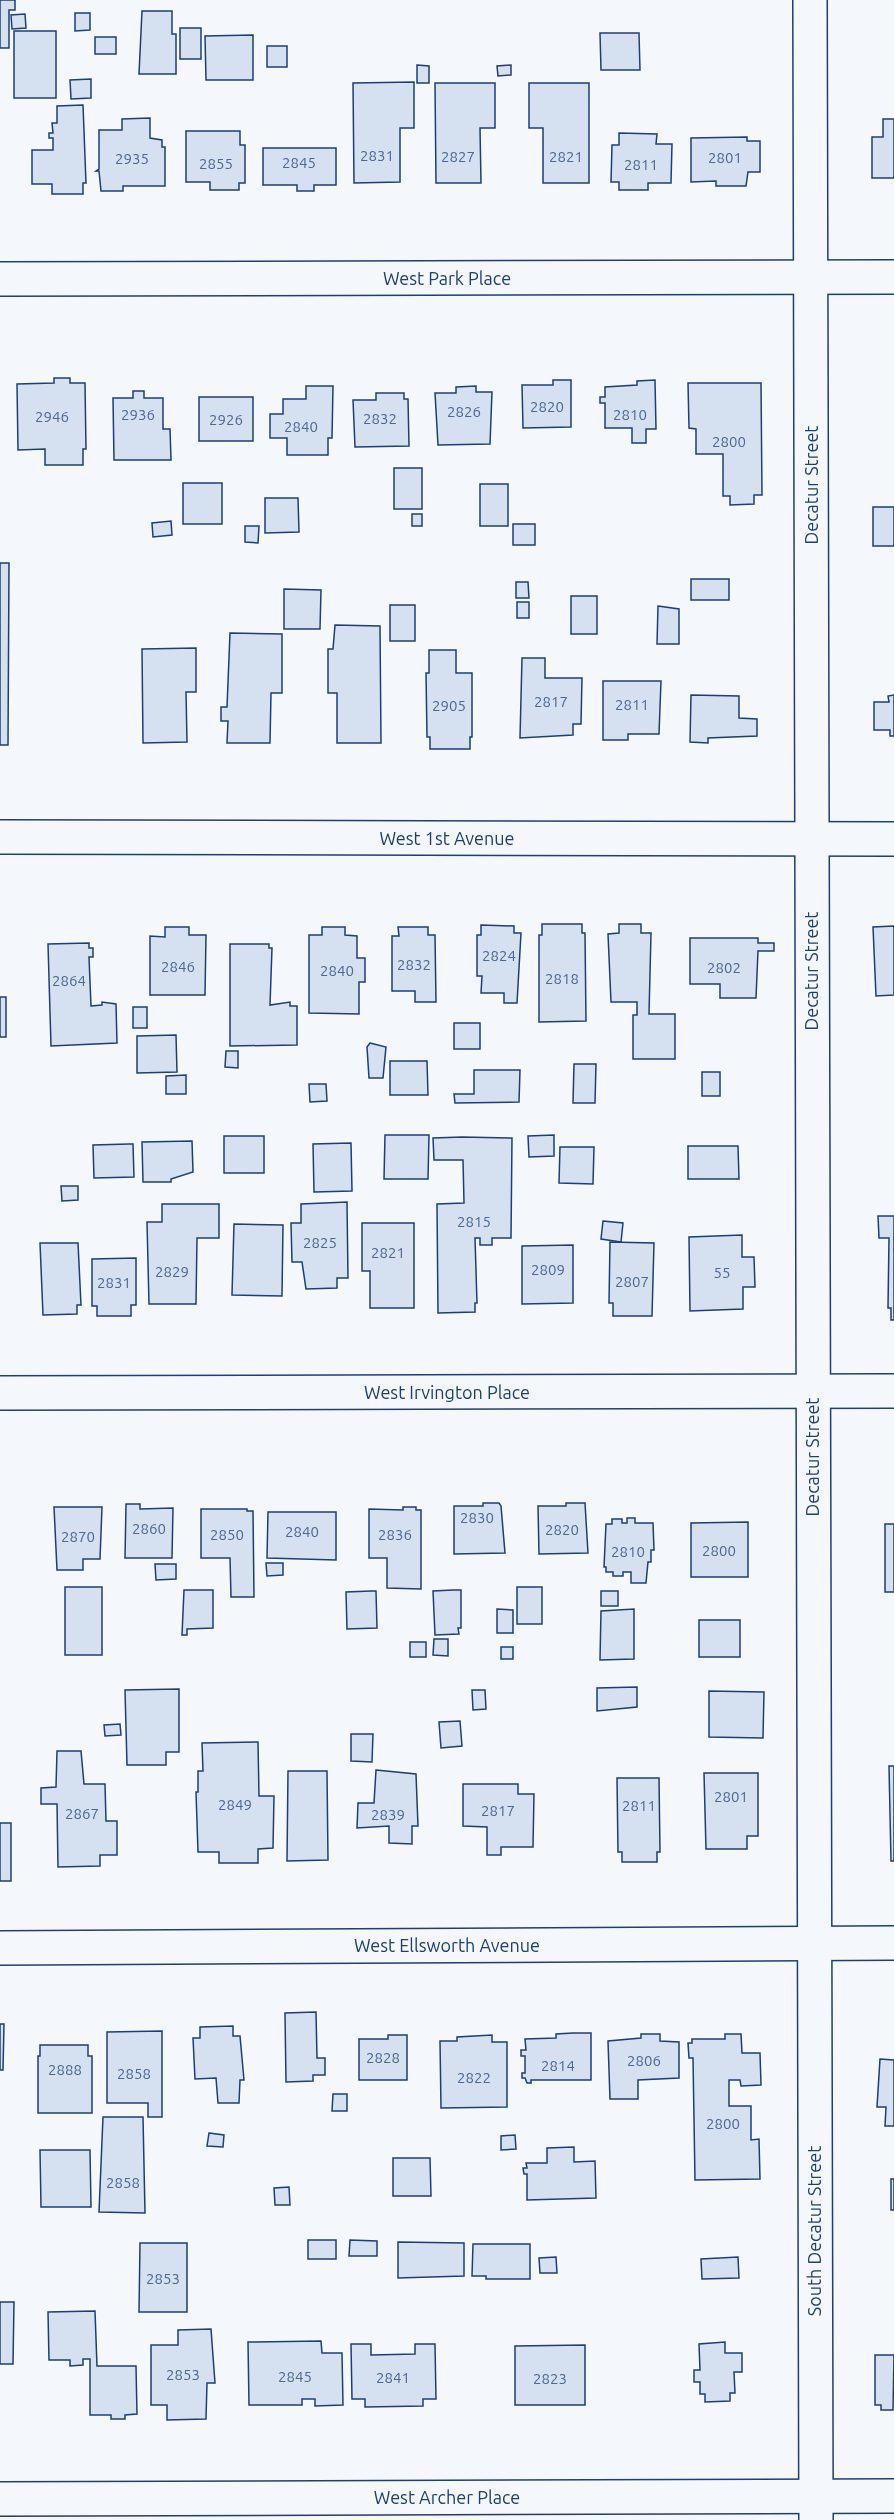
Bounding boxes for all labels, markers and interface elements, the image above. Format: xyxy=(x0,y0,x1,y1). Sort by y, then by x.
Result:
house number: 2831 xyxy=(360,147,394,164)
house number: 2827 xyxy=(441,148,475,165)
house number: 2821 xyxy=(549,148,583,165)
house number: 2801 xyxy=(708,149,742,166)
house number: 2935 xyxy=(115,150,149,167)
house number: 2845 xyxy=(282,154,316,171)
house number: 2855 xyxy=(199,155,233,172)
house number: 2811 xyxy=(624,156,658,173)
street label: West Park Place xyxy=(383,268,511,288)
house number: 2820 xyxy=(530,398,564,415)
house number: 2826 xyxy=(447,403,481,420)
house number: 2936 xyxy=(121,406,155,423)
house number: 2810 xyxy=(613,406,647,423)
house number: 2946 xyxy=(35,408,69,425)
house number: 2832 xyxy=(363,410,397,427)
house number: 2926 xyxy=(209,411,243,428)
house number: 2840 xyxy=(284,418,318,435)
street label: Decatur Street xyxy=(801,426,821,544)
house number: 2800 xyxy=(712,433,746,450)
house number: 2817 xyxy=(534,693,568,710)
house number: 2811 xyxy=(615,696,649,713)
house number: 2905 xyxy=(432,697,466,714)
street label: West 1st Avenue xyxy=(379,828,515,848)
street label: Decatur Street xyxy=(801,912,821,1030)
house number: 2824 xyxy=(482,947,516,964)
house number: 2832 xyxy=(397,956,431,973)
house number: 2846 xyxy=(161,958,195,975)
house number: 2802 xyxy=(707,959,741,976)
house number: 2840 xyxy=(320,962,354,979)
house number: 2818 xyxy=(545,970,579,987)
house number: 2864 xyxy=(52,972,86,989)
house number: 2815 xyxy=(457,1213,491,1230)
house number: 2825 xyxy=(303,1234,337,1251)
house number: 2821 xyxy=(371,1244,405,1261)
house number: 2809 xyxy=(531,1261,565,1278)
house number: 2829 xyxy=(155,1263,189,1280)
house number: 55 xyxy=(714,1264,730,1281)
house number: 2807 xyxy=(615,1273,649,1290)
house number: 2831 xyxy=(97,1274,131,1291)
street label: West Irvington Place xyxy=(364,1382,530,1402)
street label: Decatur Street xyxy=(802,1398,822,1516)
house number: 2830 xyxy=(460,1509,494,1526)
house number: 2860 xyxy=(132,1520,166,1537)
house number: 2820 xyxy=(545,1521,579,1538)
house number: 2840 xyxy=(285,1523,319,1540)
house number: 2850 xyxy=(210,1526,244,1543)
house number: 2836 xyxy=(378,1526,412,1543)
house number: 2870 xyxy=(61,1528,95,1545)
house number: 2800 xyxy=(702,1542,736,1559)
house number: 2810 xyxy=(611,1543,645,1560)
house number: 2801 xyxy=(714,1788,748,1805)
house number: 2849 xyxy=(218,1796,252,1813)
house number: 2811 xyxy=(622,1797,656,1814)
house number: 2817 xyxy=(481,1802,515,1819)
house number: 2867 xyxy=(65,1805,99,1822)
house number: 2839 xyxy=(371,1806,405,1823)
street label: West Ellsworth Avenue xyxy=(354,1935,540,1955)
house number: 2828 xyxy=(366,2049,400,2066)
house number: 2806 xyxy=(627,2052,661,2069)
house number: 2814 xyxy=(541,2057,575,2074)
house number: 2888 xyxy=(48,2061,82,2078)
house number: 2858 xyxy=(117,2065,151,2082)
house number: 2822 xyxy=(457,2069,491,2086)
house number: 2800 xyxy=(706,2115,740,2132)
street label: South Decatur Street xyxy=(804,2146,824,2316)
house number: 2858 xyxy=(106,2174,140,2191)
house number: 2853 xyxy=(146,2270,180,2287)
house number: 2853 xyxy=(166,2366,200,2383)
house number: 2845 xyxy=(278,2368,312,2385)
house number: 2841 xyxy=(376,2369,410,2386)
house number: 2823 xyxy=(533,2370,567,2387)
street label: West Archer Place xyxy=(374,2487,520,2507)

